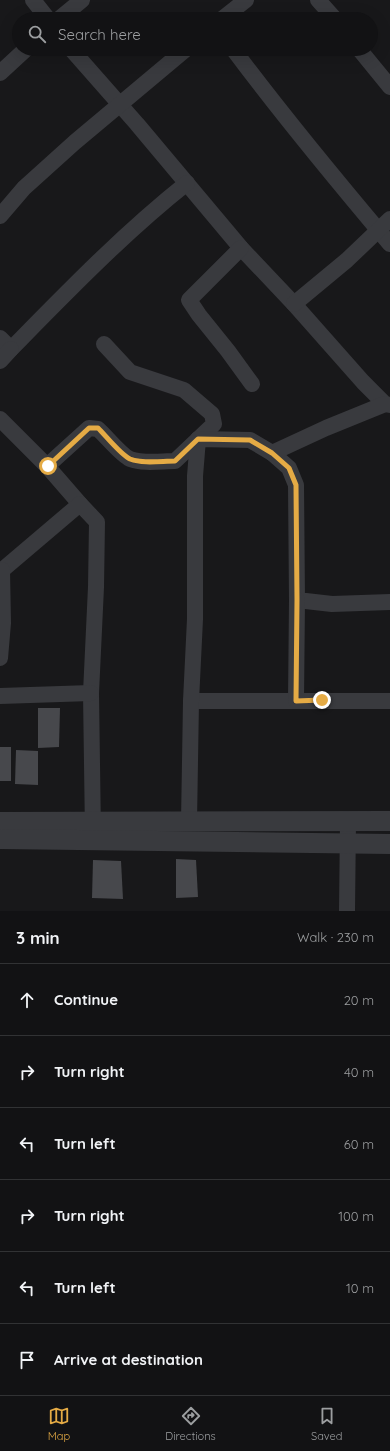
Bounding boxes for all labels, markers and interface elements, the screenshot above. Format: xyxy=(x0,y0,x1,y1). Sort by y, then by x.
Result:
search box xyxy=(12,12,378,56)
icon: search xyxy=(26,23,48,45)
text: Search here xyxy=(58,25,141,44)
route start xyxy=(39,457,57,475)
route end xyxy=(313,691,331,709)
text: 3 min xyxy=(16,927,60,948)
text: Walk · 230 m xyxy=(297,929,374,945)
icon: ahead xyxy=(16,989,38,1011)
text: Continue xyxy=(54,990,118,1009)
text: 20 m xyxy=(344,992,374,1008)
icon: right xyxy=(16,1061,38,1083)
text: Turn right xyxy=(54,1062,125,1081)
text: 40 m xyxy=(344,1064,374,1080)
icon: left xyxy=(16,1133,38,1155)
text: Turn left xyxy=(54,1134,116,1153)
text: 60 m xyxy=(344,1136,374,1152)
icon: right xyxy=(16,1205,38,1227)
text: Turn right xyxy=(54,1206,125,1225)
text: 100 m xyxy=(338,1208,374,1224)
icon: left xyxy=(16,1277,38,1299)
text: Turn left xyxy=(54,1278,116,1297)
text: 10 m xyxy=(346,1280,374,1296)
icon: arrive xyxy=(16,1349,38,1371)
text: Arrive at destination xyxy=(54,1350,203,1369)
tab: Map xyxy=(48,1405,70,1443)
tab: Directions xyxy=(165,1405,216,1443)
tab: Saved xyxy=(311,1405,342,1443)

